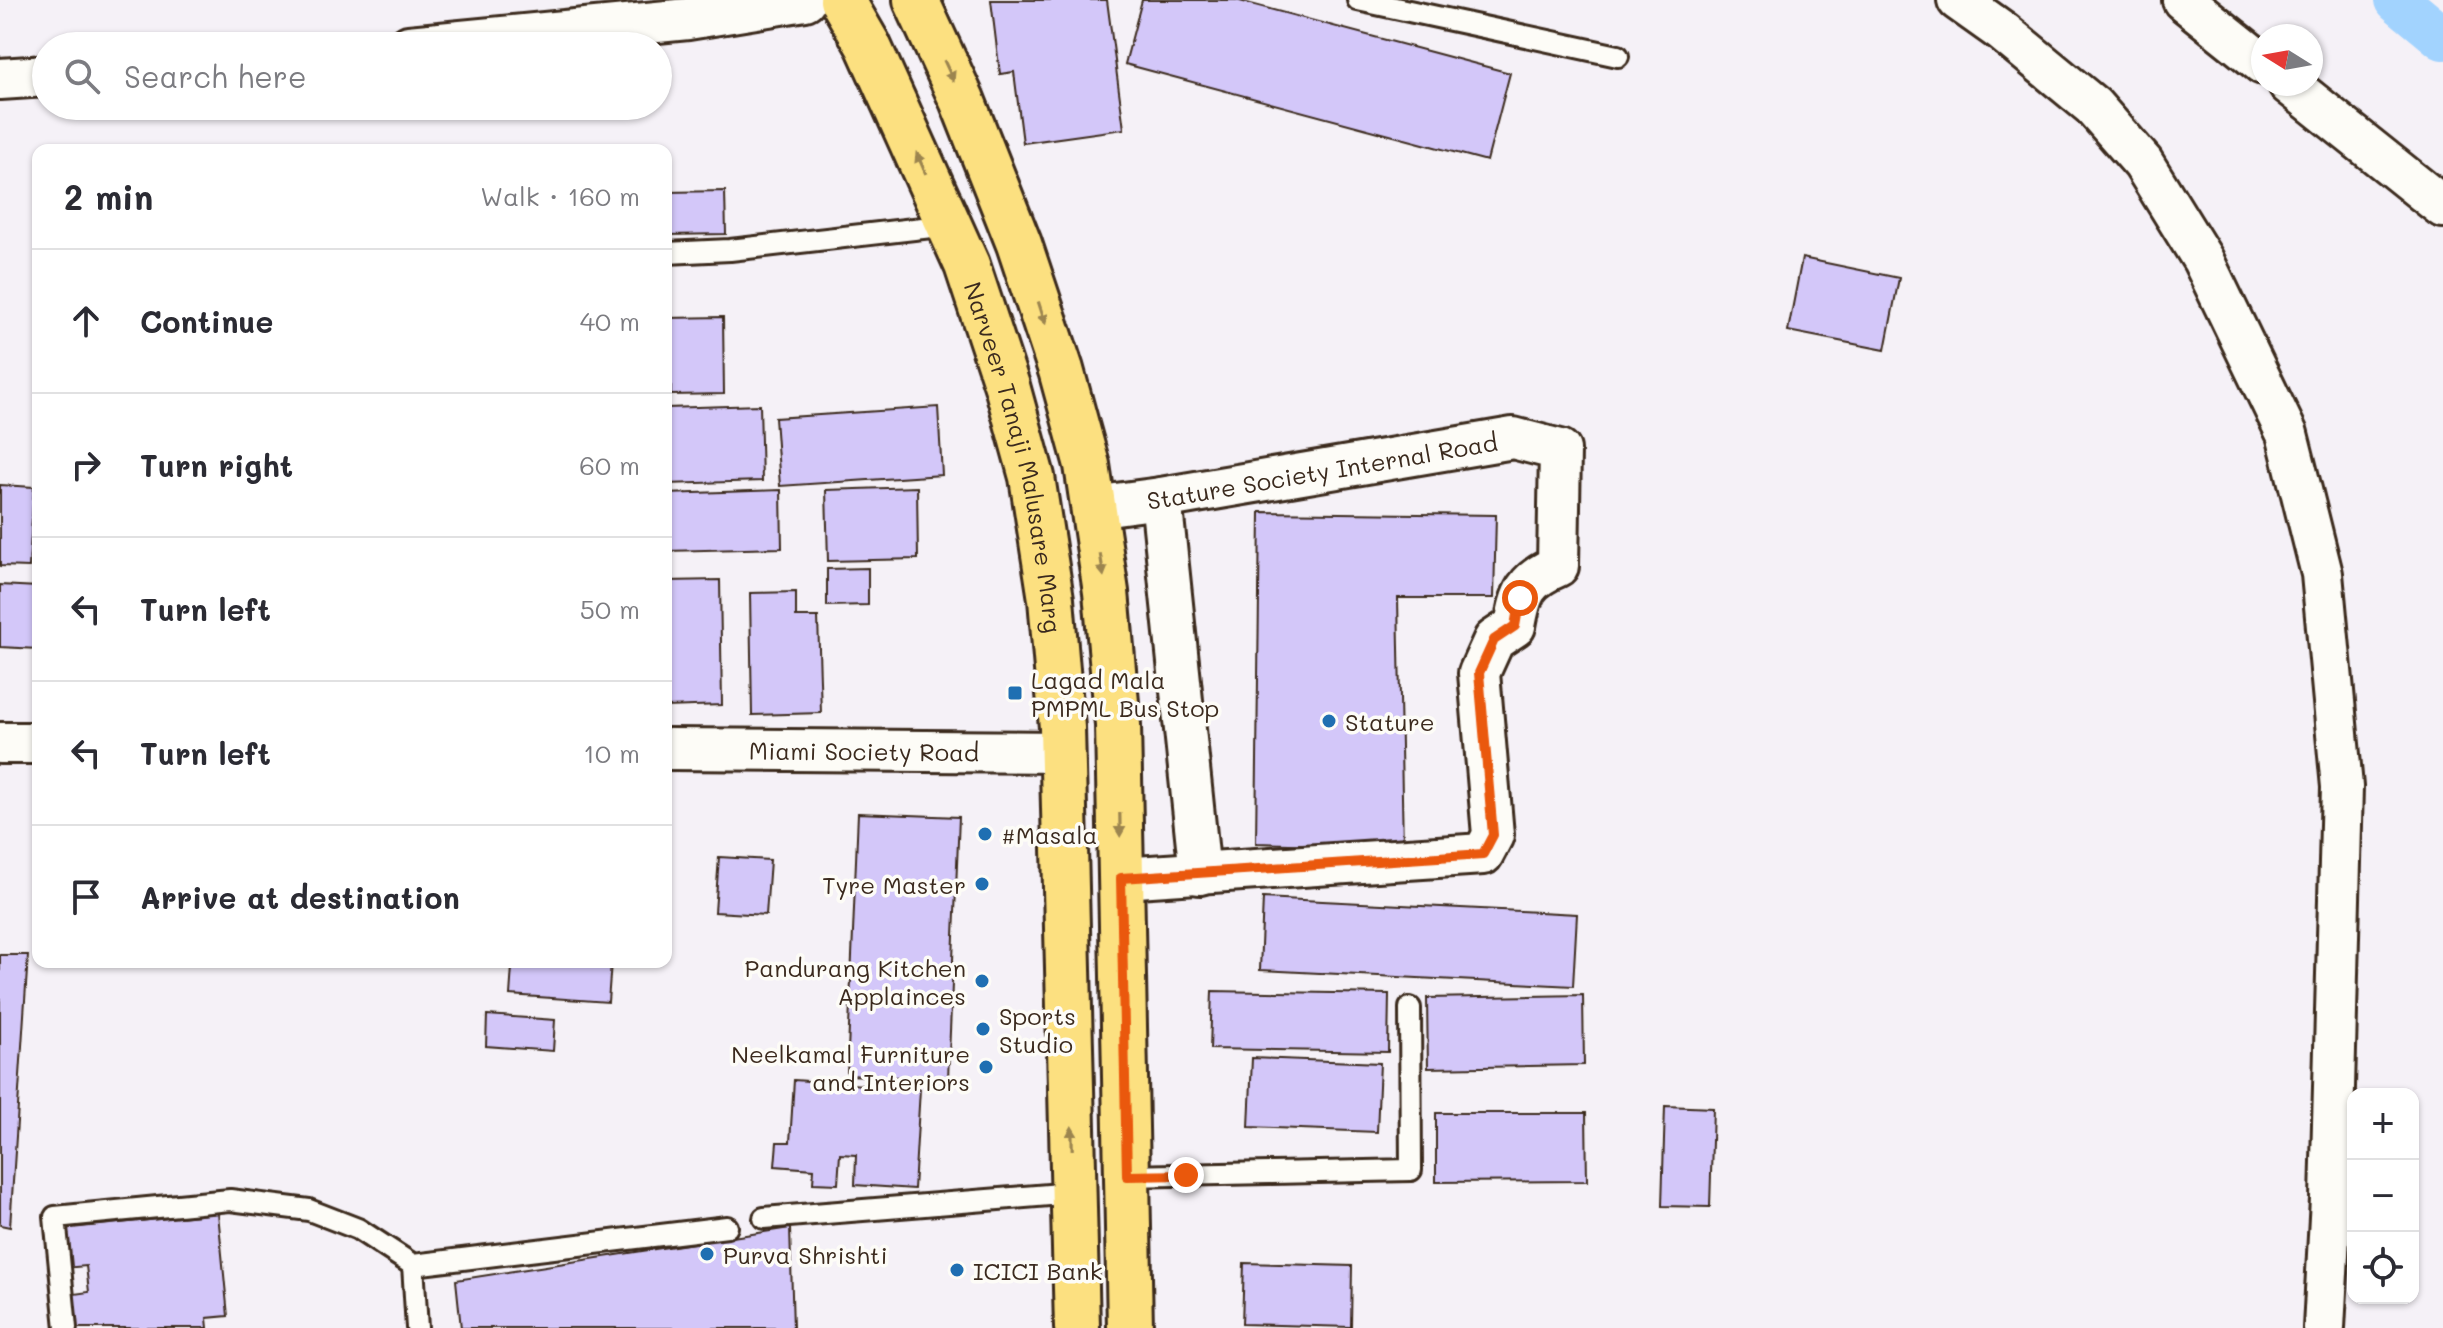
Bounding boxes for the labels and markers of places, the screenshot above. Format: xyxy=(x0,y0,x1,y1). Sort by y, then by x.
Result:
place label: Lagad Mala PMPML Bus Stop xyxy=(1031,664,1219,723)
marker: Lagad Mala PMPML Bus Stop xyxy=(1006,684,1024,702)
place label: Stature xyxy=(1345,706,1435,737)
marker: Stature xyxy=(1320,712,1338,730)
place label: #Masala xyxy=(1001,819,1097,850)
marker: #Masala xyxy=(976,825,994,843)
place label: Tyre Master xyxy=(822,869,966,900)
marker: Tyre Master xyxy=(973,875,991,893)
place label: Pandurang Kitchen Applainces xyxy=(745,952,966,1011)
marker: Pandurang Kitchen Applainces xyxy=(973,972,991,990)
place label: Sports Studio xyxy=(999,1000,1076,1059)
marker: Sports Studio xyxy=(974,1020,992,1038)
place label: Neelkamal Furniture and Interiors xyxy=(731,1038,970,1097)
marker: Neelkamal Furniture and Interiors xyxy=(977,1058,995,1076)
place label: Purva Shrishti xyxy=(723,1239,888,1270)
marker: Purva Shrishti xyxy=(698,1245,716,1263)
place label: ICICI Bank xyxy=(973,1255,1102,1286)
marker: ICICI Bank xyxy=(948,1261,966,1279)

